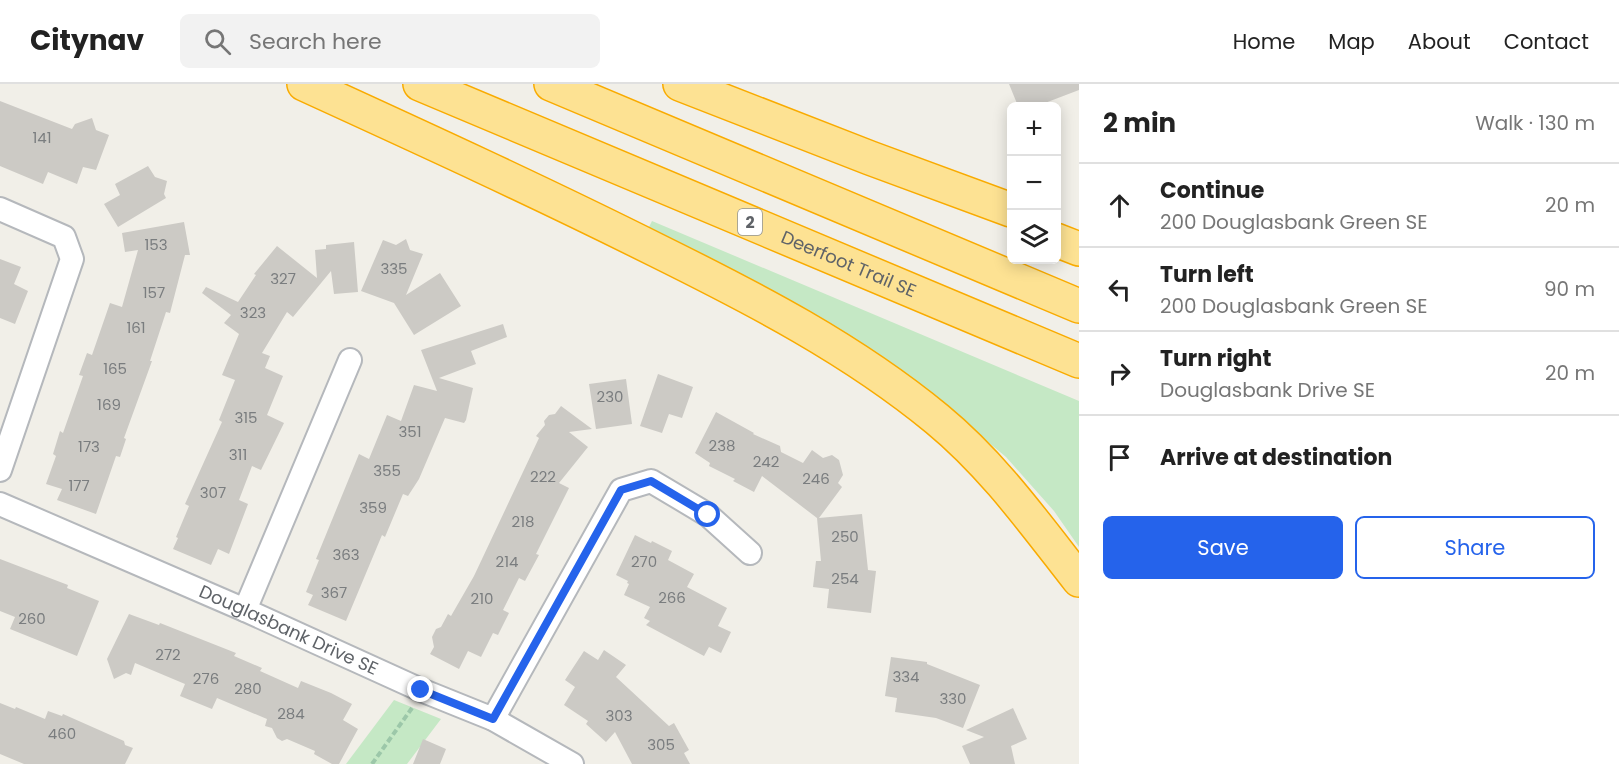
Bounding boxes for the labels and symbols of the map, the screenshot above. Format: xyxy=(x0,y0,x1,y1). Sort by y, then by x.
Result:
house number: 141 xyxy=(32,127,52,148)
road number: 2 xyxy=(738,209,762,235)
street label: Deerfoot Trail SE xyxy=(778,224,920,303)
house number: 153 xyxy=(144,234,168,255)
house number: 335 xyxy=(380,258,408,279)
house number: 327 xyxy=(270,268,296,289)
house number: 157 xyxy=(143,282,165,303)
house number: 323 xyxy=(240,302,266,323)
house number: 161 xyxy=(126,317,146,338)
house number: 165 xyxy=(103,358,127,379)
house number: 230 xyxy=(597,386,623,407)
house number: 169 xyxy=(97,394,121,415)
house number: 315 xyxy=(234,407,258,428)
house number: 351 xyxy=(398,421,422,442)
house number: 238 xyxy=(709,435,735,456)
house number: 173 xyxy=(78,436,100,457)
house number: 311 xyxy=(229,444,247,465)
house number: 242 xyxy=(753,451,779,472)
house number: 355 xyxy=(373,460,401,481)
house number: 222 xyxy=(530,466,556,487)
house number: 246 xyxy=(802,468,830,489)
house number: 177 xyxy=(68,475,90,496)
house number: 307 xyxy=(200,482,226,503)
house number: 359 xyxy=(359,497,387,518)
route start xyxy=(694,501,720,527)
house number: 218 xyxy=(512,511,534,532)
house number: 250 xyxy=(831,526,859,547)
house number: 363 xyxy=(332,544,360,565)
house number: 214 xyxy=(496,551,518,572)
house number: 270 xyxy=(631,551,657,572)
house number: 254 xyxy=(831,568,859,589)
street label: Douglasbank Drive SE xyxy=(195,579,382,681)
house number: 367 xyxy=(321,582,347,603)
house number: 266 xyxy=(658,587,686,608)
house number: 210 xyxy=(471,588,493,609)
house number: 260 xyxy=(18,608,46,629)
house number: 272 xyxy=(155,644,181,665)
house number: 334 xyxy=(892,666,920,687)
house number: 276 xyxy=(193,668,219,689)
route end xyxy=(407,676,433,702)
house number: 280 xyxy=(234,678,262,699)
house number: 330 xyxy=(939,688,967,709)
house number: 284 xyxy=(277,703,305,724)
house number: 303 xyxy=(605,705,633,726)
house number: 460 xyxy=(48,723,76,744)
house number: 305 xyxy=(647,734,675,755)

